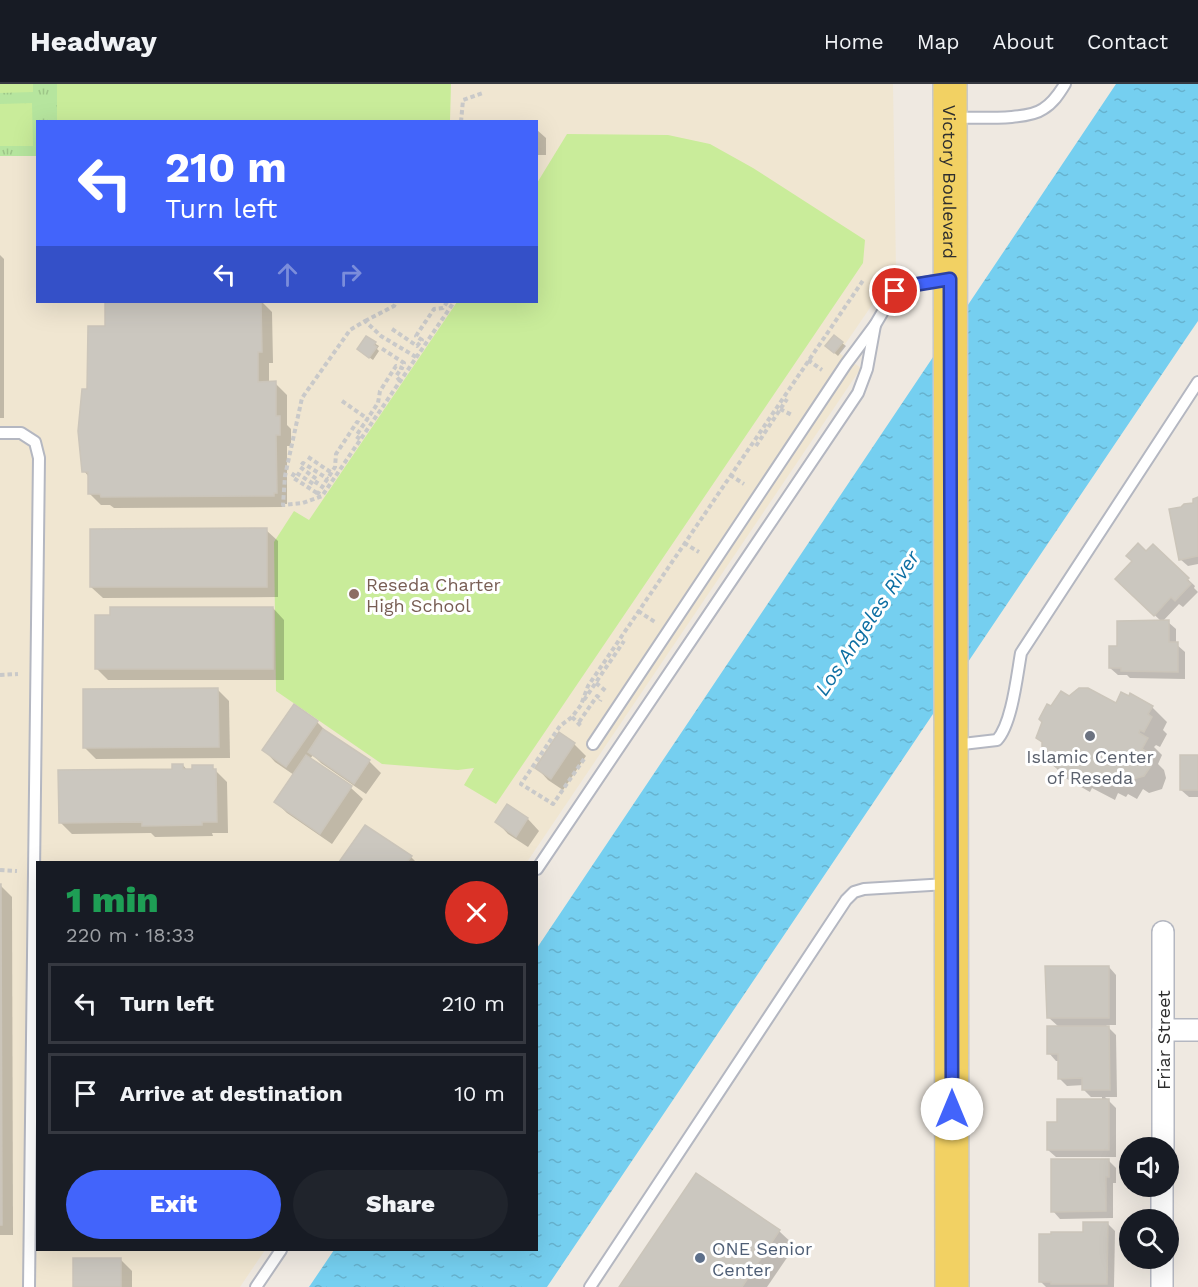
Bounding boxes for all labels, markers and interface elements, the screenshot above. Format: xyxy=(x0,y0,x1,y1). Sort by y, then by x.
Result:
text: Headway xyxy=(30,25,157,58)
text: Home xyxy=(824,29,884,54)
text: Map xyxy=(917,29,960,54)
text: About xyxy=(993,29,1054,54)
text: Contact xyxy=(1087,29,1168,54)
street label: Victory Boulevard xyxy=(940,105,961,259)
text: 210 m xyxy=(165,143,287,192)
icon: left xyxy=(66,144,144,222)
text: Turn left xyxy=(165,193,277,225)
icon: left xyxy=(208,258,241,291)
icon: ahead xyxy=(271,258,304,291)
icon: right xyxy=(334,258,367,291)
pin xyxy=(869,265,920,316)
icon: arrive xyxy=(878,274,911,307)
water label: Los Angeles River xyxy=(810,545,925,700)
place label: Reseda Charter High School xyxy=(366,574,501,616)
marker: Reseda Charter High School xyxy=(347,587,361,601)
marker: Islamic Center of Reseda xyxy=(1083,729,1097,743)
place label: Islamic Center of Reseda xyxy=(1026,746,1154,788)
text: 1 min xyxy=(66,879,159,921)
button: close xyxy=(445,881,508,944)
text: 220 m · 18:33 xyxy=(66,923,195,947)
icon: left xyxy=(69,987,102,1020)
street label: Friar Street xyxy=(1153,990,1174,1090)
text: Turn left xyxy=(120,991,214,1016)
text: 210 m xyxy=(441,991,505,1016)
icon: arrive xyxy=(69,1077,102,1110)
position arrow xyxy=(920,1077,984,1141)
text: Arrive at destination xyxy=(120,1081,343,1106)
text: 10 m xyxy=(454,1081,505,1106)
map controls xyxy=(1119,1137,1179,1269)
button: sound xyxy=(1119,1137,1179,1197)
button: Exit xyxy=(66,1170,281,1239)
button: Share xyxy=(293,1170,508,1239)
button: search xyxy=(1119,1209,1179,1269)
place label: ONE Senior Center xyxy=(712,1238,812,1280)
marker: ONE Senior Center xyxy=(693,1251,707,1265)

